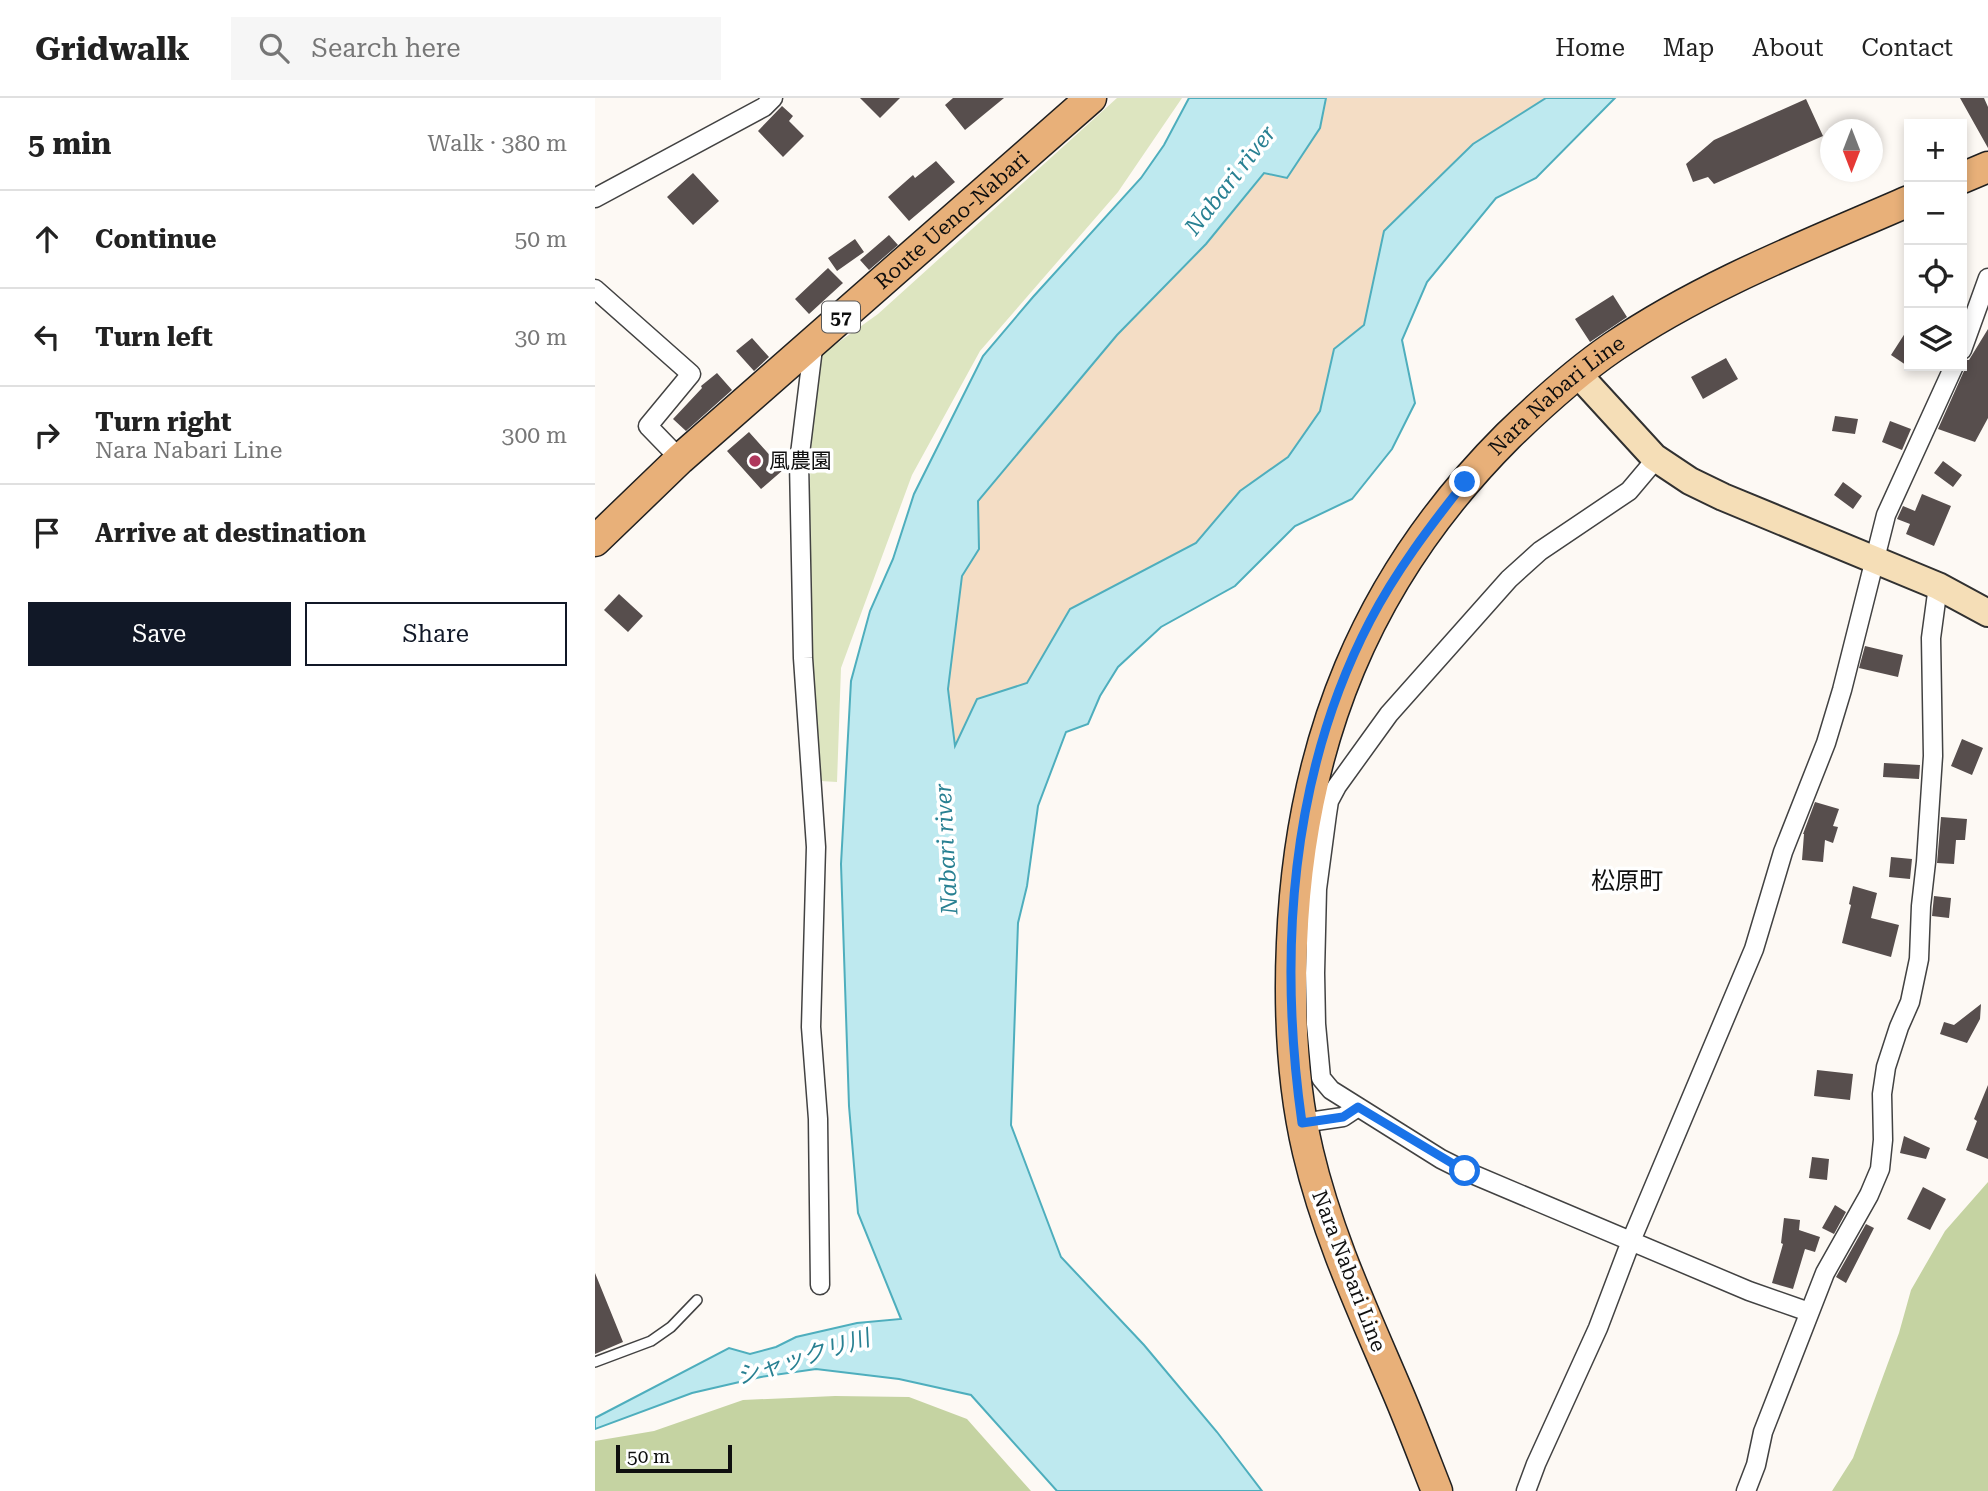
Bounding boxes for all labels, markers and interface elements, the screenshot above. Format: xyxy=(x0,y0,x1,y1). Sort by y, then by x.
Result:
search box xyxy=(231,17,721,80)
text: Gridwalk xyxy=(35,29,189,68)
icon: search xyxy=(255,29,293,67)
text: Search here xyxy=(311,33,460,63)
text: Home xyxy=(1555,34,1625,62)
text: Map xyxy=(1663,34,1714,62)
text: About xyxy=(1752,34,1823,62)
text: Contact xyxy=(1861,34,1953,62)
north arrow xyxy=(1820,119,1883,182)
map controls xyxy=(1904,119,1967,371)
button: + xyxy=(1904,119,1967,182)
water label: Nabari river xyxy=(1179,120,1282,241)
text: 5 min xyxy=(28,126,111,161)
text: Walk · 380 m xyxy=(428,130,567,157)
street label: Route Ueno-Nabari xyxy=(870,146,1034,294)
button: − xyxy=(1904,182,1967,245)
icon: ahead xyxy=(28,220,66,258)
text: Continue xyxy=(95,224,217,254)
text: 50 m xyxy=(514,226,567,253)
button: locate xyxy=(1904,245,1967,308)
road number: 57 xyxy=(822,302,860,332)
button: layers xyxy=(1904,308,1967,371)
icon: left xyxy=(28,318,66,356)
text: Turn left xyxy=(95,322,213,352)
text: 30 m xyxy=(514,324,567,351)
street label: Nara Nabari Line xyxy=(1484,331,1629,460)
text: Turn right xyxy=(95,407,231,437)
icon: right xyxy=(28,416,66,454)
text: 300 m xyxy=(502,422,567,449)
text: Nara Nabari Line xyxy=(95,437,282,464)
place label: 風農園 xyxy=(769,449,832,473)
marker: 風農園 xyxy=(747,453,763,469)
route end xyxy=(1449,466,1480,497)
icon: arrive xyxy=(28,514,66,552)
text: Arrive at destination xyxy=(95,518,366,548)
button: Save xyxy=(28,602,291,666)
button: Share xyxy=(305,602,567,666)
water label: Nabari river xyxy=(930,782,963,916)
district label: 松原町 xyxy=(1591,867,1663,895)
route start xyxy=(1449,1155,1480,1186)
street label: Nara Nabari Line xyxy=(1307,1187,1391,1355)
water label: シャックリ川 xyxy=(733,1324,876,1391)
scale bar xyxy=(616,1442,731,1474)
text: 50 m xyxy=(627,1445,670,1468)

